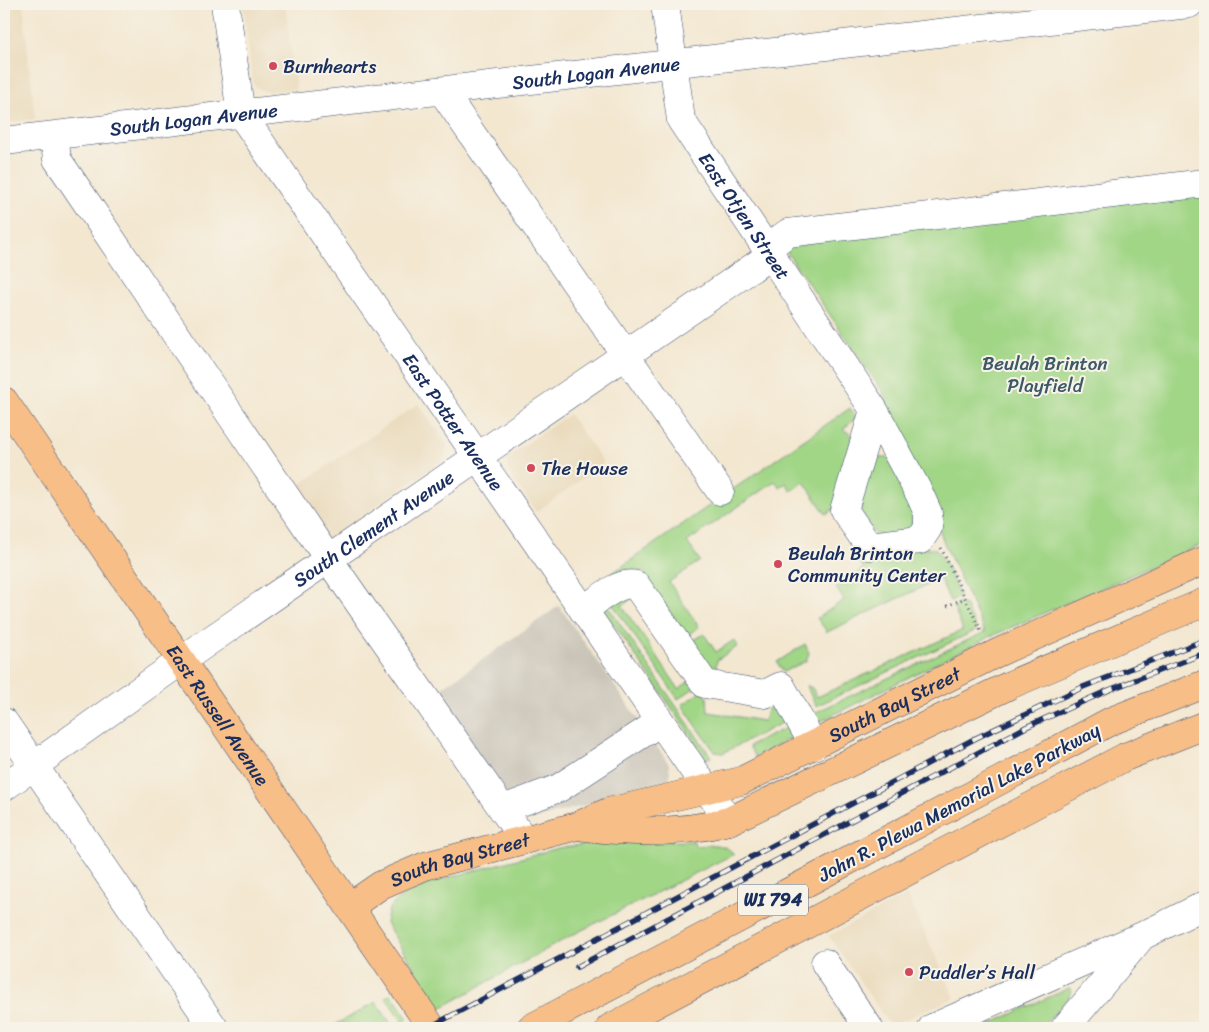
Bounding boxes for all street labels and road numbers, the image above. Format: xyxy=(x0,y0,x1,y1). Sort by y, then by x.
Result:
street label: South Logan Avenue xyxy=(510,47,682,99)
street label: South Logan Avenue xyxy=(108,93,280,146)
street label: East Otjen Street xyxy=(690,145,799,287)
street label: East Potter Avenue xyxy=(393,346,512,498)
street label: South Clement Avenue xyxy=(286,461,461,596)
street label: East Russell Avenue xyxy=(157,637,278,793)
street label: South Bay Street xyxy=(822,657,968,752)
street label: John R. Plewa Memorial Lake Parkway xyxy=(811,714,1107,892)
street label: South Bay Street xyxy=(384,823,535,896)
road number: WI 794 xyxy=(738,884,808,916)

